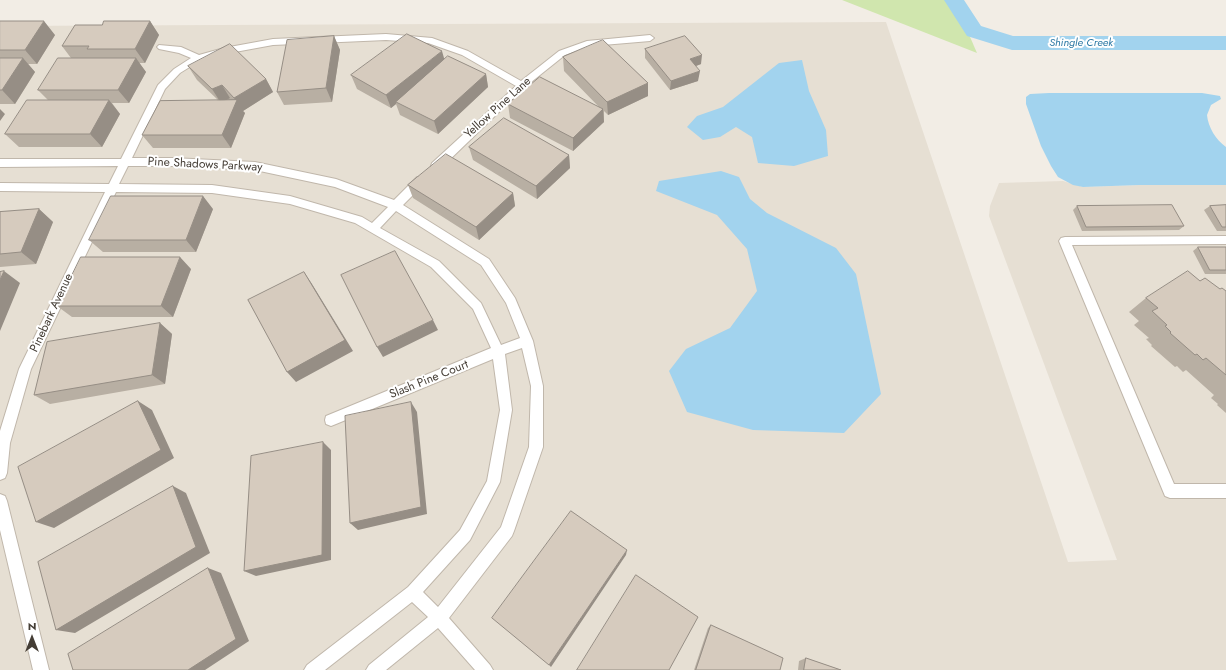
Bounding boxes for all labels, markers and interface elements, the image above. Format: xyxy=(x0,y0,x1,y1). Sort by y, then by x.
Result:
water label: Shingle Creek xyxy=(1049,36,1113,50)
street label: Yellow Pine Lane xyxy=(462,74,534,142)
street label: Pine Shadows Parkway xyxy=(147,155,263,175)
street label: Pinebark Avenue xyxy=(27,271,77,355)
street label: Slash Pine Court xyxy=(388,358,470,402)
north arrow xyxy=(12,618,52,658)
text: N xyxy=(28,618,36,634)

